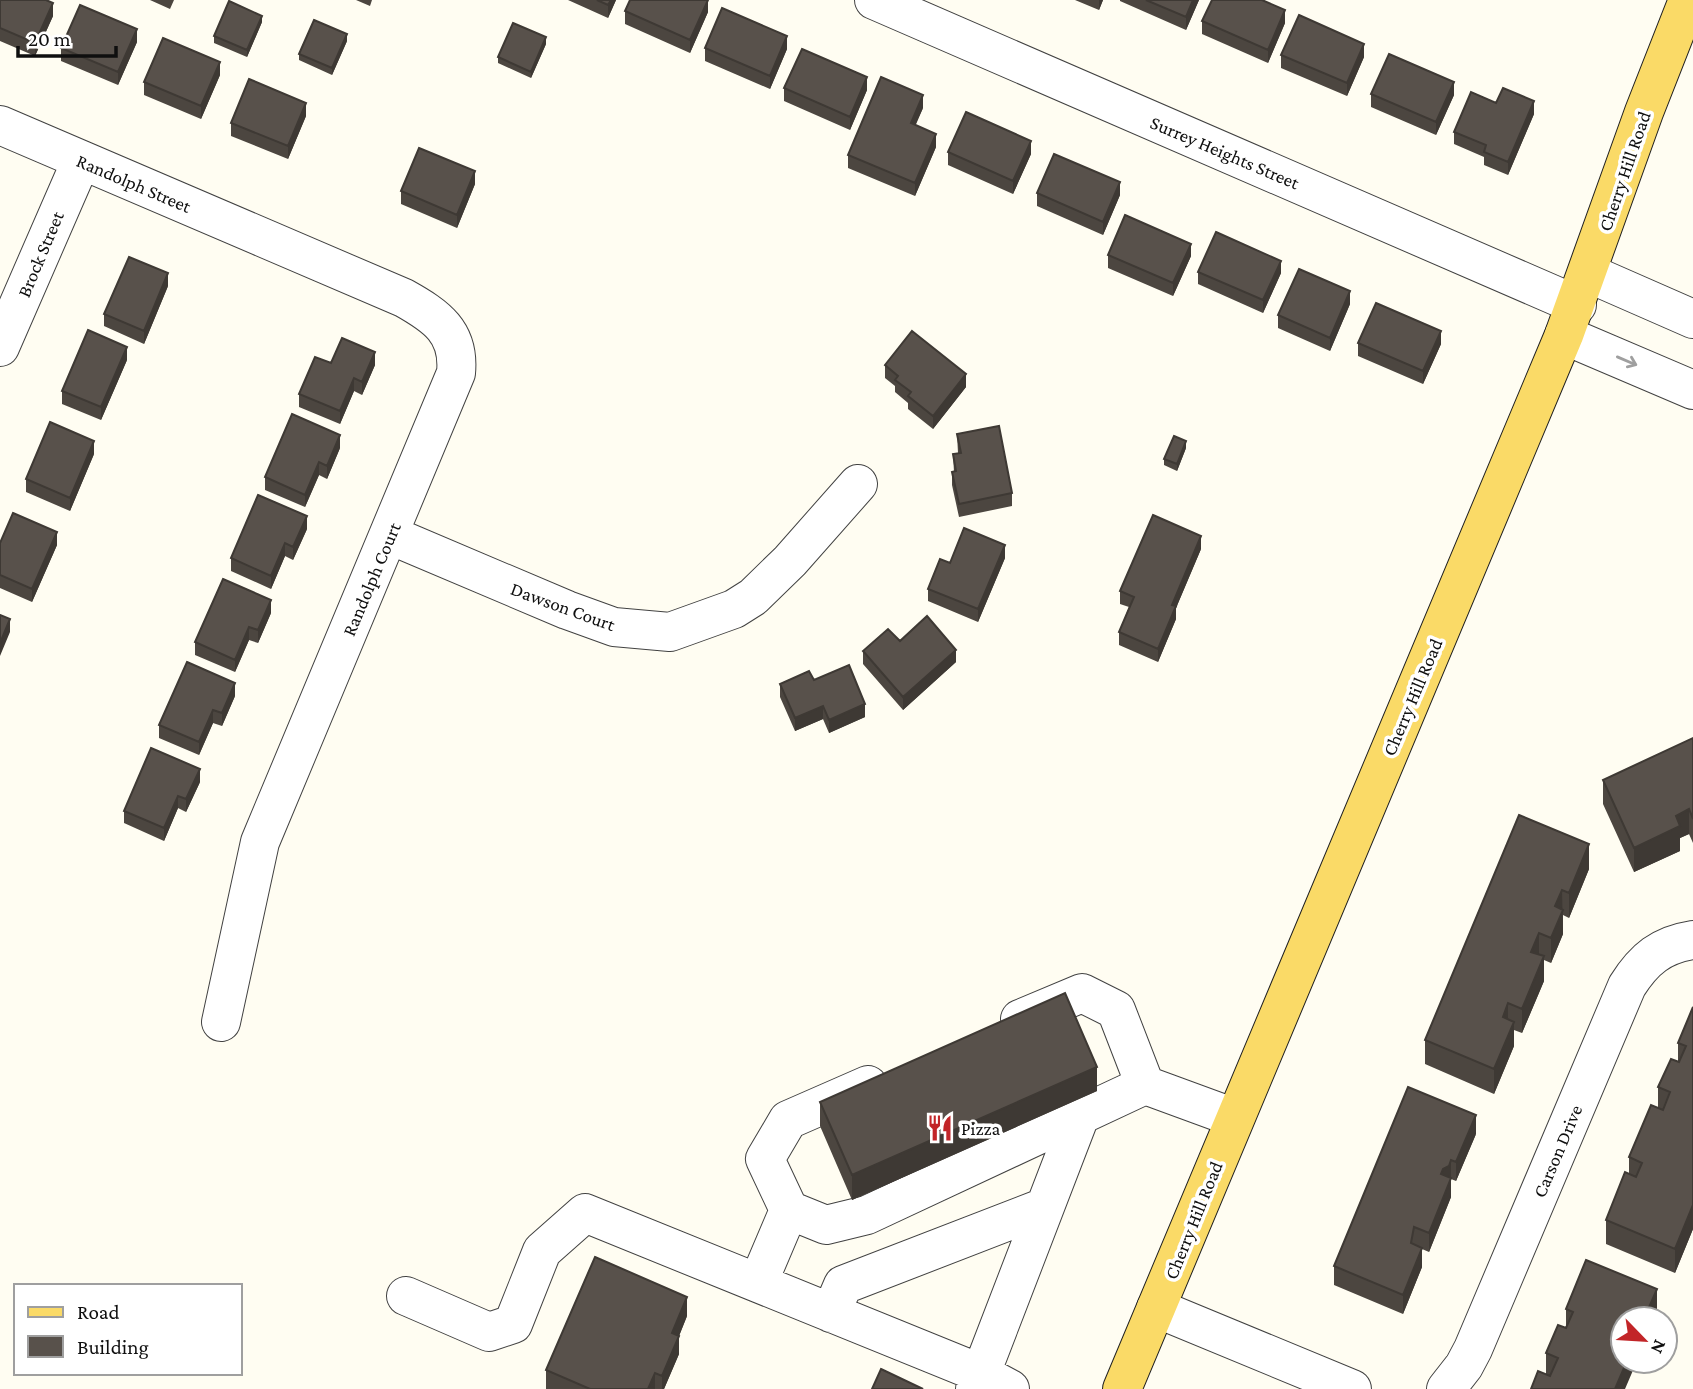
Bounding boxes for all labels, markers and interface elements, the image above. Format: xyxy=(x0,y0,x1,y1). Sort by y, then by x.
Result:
scale bar xyxy=(18,14,116,58)
text: 20 m xyxy=(28,27,71,51)
street label: Cherry Hill Road xyxy=(1594,109,1655,234)
street label: Surrey Heights Street xyxy=(1147,112,1303,194)
street label: Randolph Street xyxy=(74,150,195,217)
street label: Brock Street xyxy=(13,208,68,300)
one-way arrow xyxy=(1616,355,1638,368)
street label: Randolph Court xyxy=(338,519,405,639)
street label: Dawson Court xyxy=(508,578,619,635)
street label: Cherry Hill Road xyxy=(1378,635,1447,759)
street label: Carson Drive xyxy=(1529,1102,1586,1201)
restaurant icon: Pizza xyxy=(925,1113,955,1143)
place label: Pizza xyxy=(961,1118,1001,1139)
street label: Cherry Hill Road xyxy=(1160,1158,1227,1282)
legend xyxy=(14,1284,242,1375)
text: Road xyxy=(77,1300,120,1324)
north arrow xyxy=(1609,1305,1679,1375)
text: Building xyxy=(77,1335,149,1359)
text: N xyxy=(1647,1337,1671,1357)

